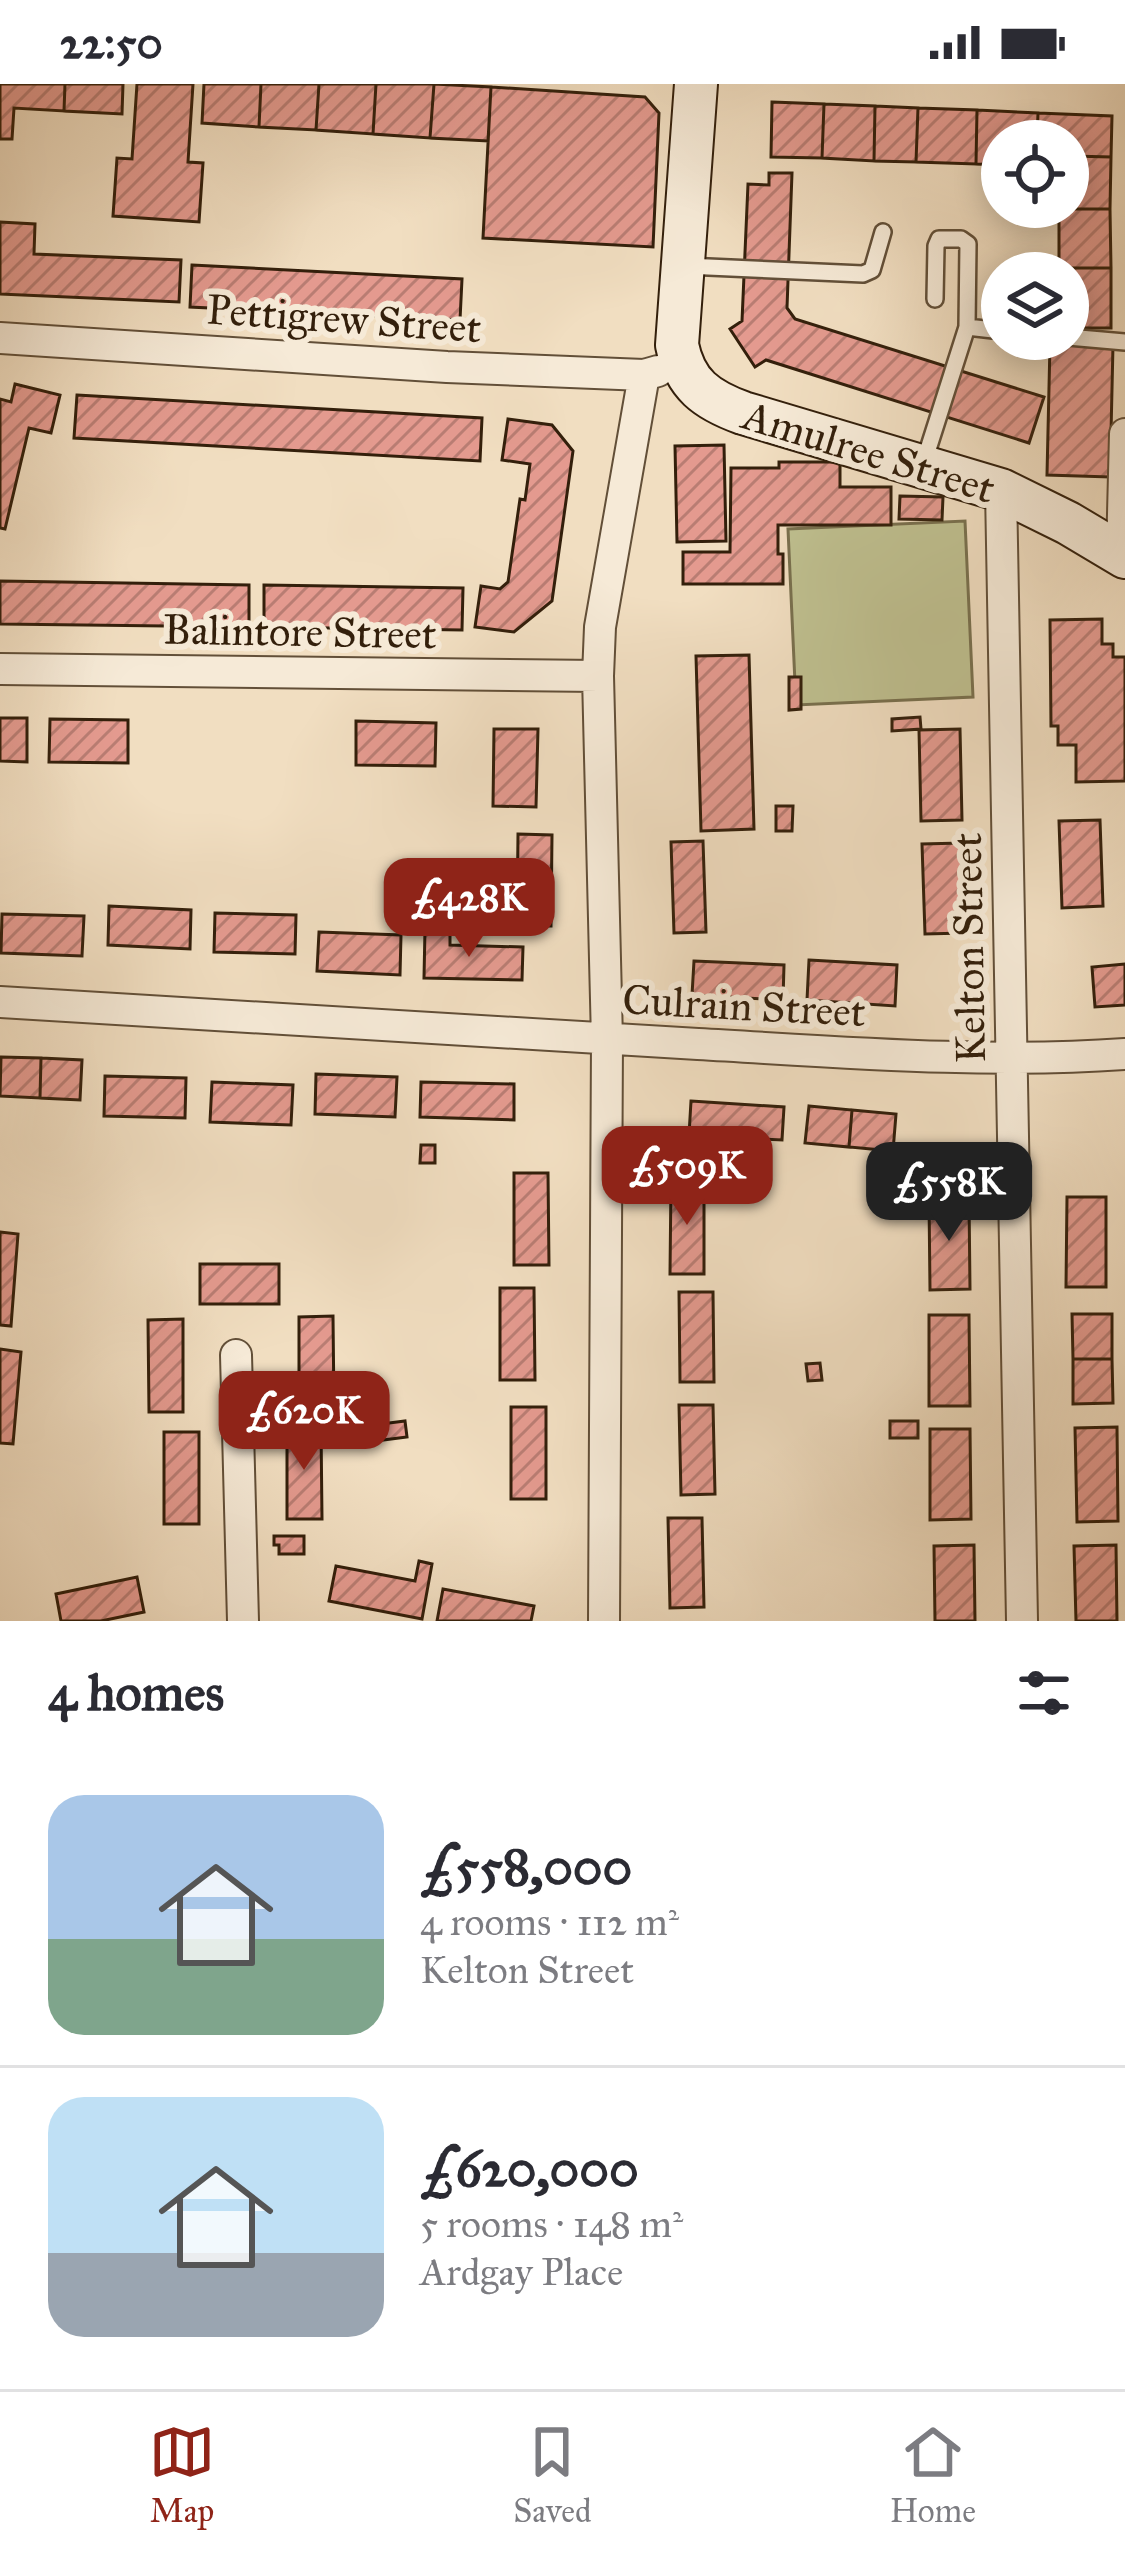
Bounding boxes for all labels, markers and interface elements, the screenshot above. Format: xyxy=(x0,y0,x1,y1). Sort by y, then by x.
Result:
text: 22:50 xyxy=(60,15,163,70)
map controls xyxy=(981,120,1089,360)
button: locate xyxy=(981,120,1089,228)
button: layers xyxy=(981,252,1089,360)
street label: Pettigrew Street xyxy=(205,283,483,355)
street label: Amulree Street xyxy=(734,388,1001,515)
street label: Balintore Street xyxy=(163,604,437,660)
street label: Kelton Street xyxy=(941,832,997,1064)
pin: £428K xyxy=(385,858,553,960)
text: £428K xyxy=(411,873,527,921)
street label: Culrain Street xyxy=(621,974,867,1038)
pin: £509K xyxy=(603,1126,771,1228)
text: £509K xyxy=(629,1141,745,1189)
pin: £558K xyxy=(865,1142,1033,1244)
text: £558K xyxy=(893,1157,1005,1205)
pin: £620K xyxy=(220,1371,388,1473)
text: £620K xyxy=(246,1386,362,1434)
icon: filters xyxy=(1011,1660,1077,1726)
text: 4 homes xyxy=(48,1662,224,1724)
text: £558,000 xyxy=(420,1836,632,1898)
icon: home xyxy=(144,1843,288,1987)
text: 4 rooms · 112 m² xyxy=(420,1898,679,1946)
text: Kelton Street xyxy=(420,1946,634,1994)
text: £620,000 xyxy=(420,2138,639,2200)
icon: home xyxy=(144,2145,288,2289)
text: 5 rooms · 148 m² xyxy=(420,2200,683,2248)
text: Ardgay Place xyxy=(420,2248,623,2296)
tab: Map xyxy=(149,2419,215,2531)
tab: Saved xyxy=(513,2419,592,2531)
tab: Home xyxy=(890,2419,976,2531)

